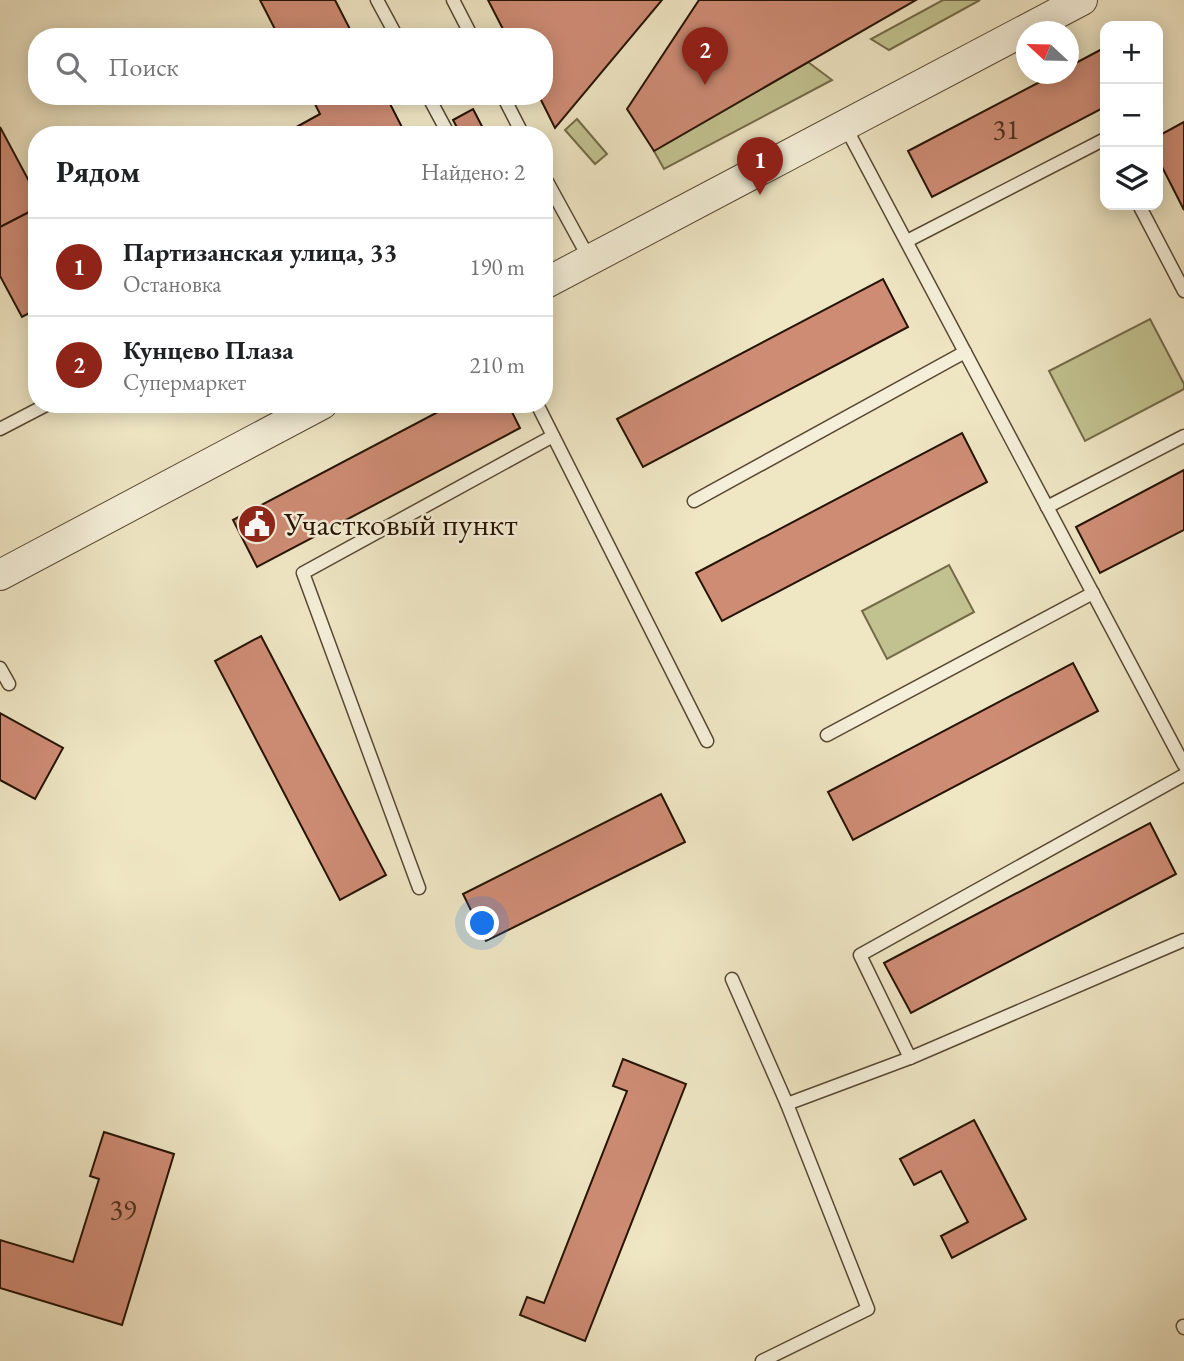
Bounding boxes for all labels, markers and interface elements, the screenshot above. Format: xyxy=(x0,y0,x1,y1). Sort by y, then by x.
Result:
north arrow xyxy=(1016,21,1079,84)
map controls xyxy=(1100,21,1163,210)
button: + xyxy=(1100,21,1163,84)
pin: 2 xyxy=(682,27,728,85)
search box xyxy=(28,28,553,105)
icon: search xyxy=(52,48,90,86)
text: Поиск xyxy=(108,50,179,84)
button: − xyxy=(1100,84,1163,147)
house number: 31 xyxy=(993,111,1019,147)
pin: 1 xyxy=(737,137,783,195)
button: layers xyxy=(1100,147,1163,210)
text: Рядом xyxy=(56,152,140,191)
text: Найдено: 2 xyxy=(421,157,525,187)
text: Партизанская улица, 33 xyxy=(123,235,397,269)
text: 1 xyxy=(73,252,85,282)
text: 190 m xyxy=(469,252,525,282)
text: Остановка xyxy=(123,269,221,299)
text: Кунцево Плаза xyxy=(123,333,294,367)
text: 2 xyxy=(73,350,85,380)
text: 210 m xyxy=(469,350,525,380)
text: Супермаркет xyxy=(123,367,246,397)
public building icon: Участковый пункт xyxy=(236,503,278,545)
place label: Участковый пункт xyxy=(283,503,518,545)
your location xyxy=(465,906,499,940)
house number: 39 xyxy=(110,1191,136,1227)

